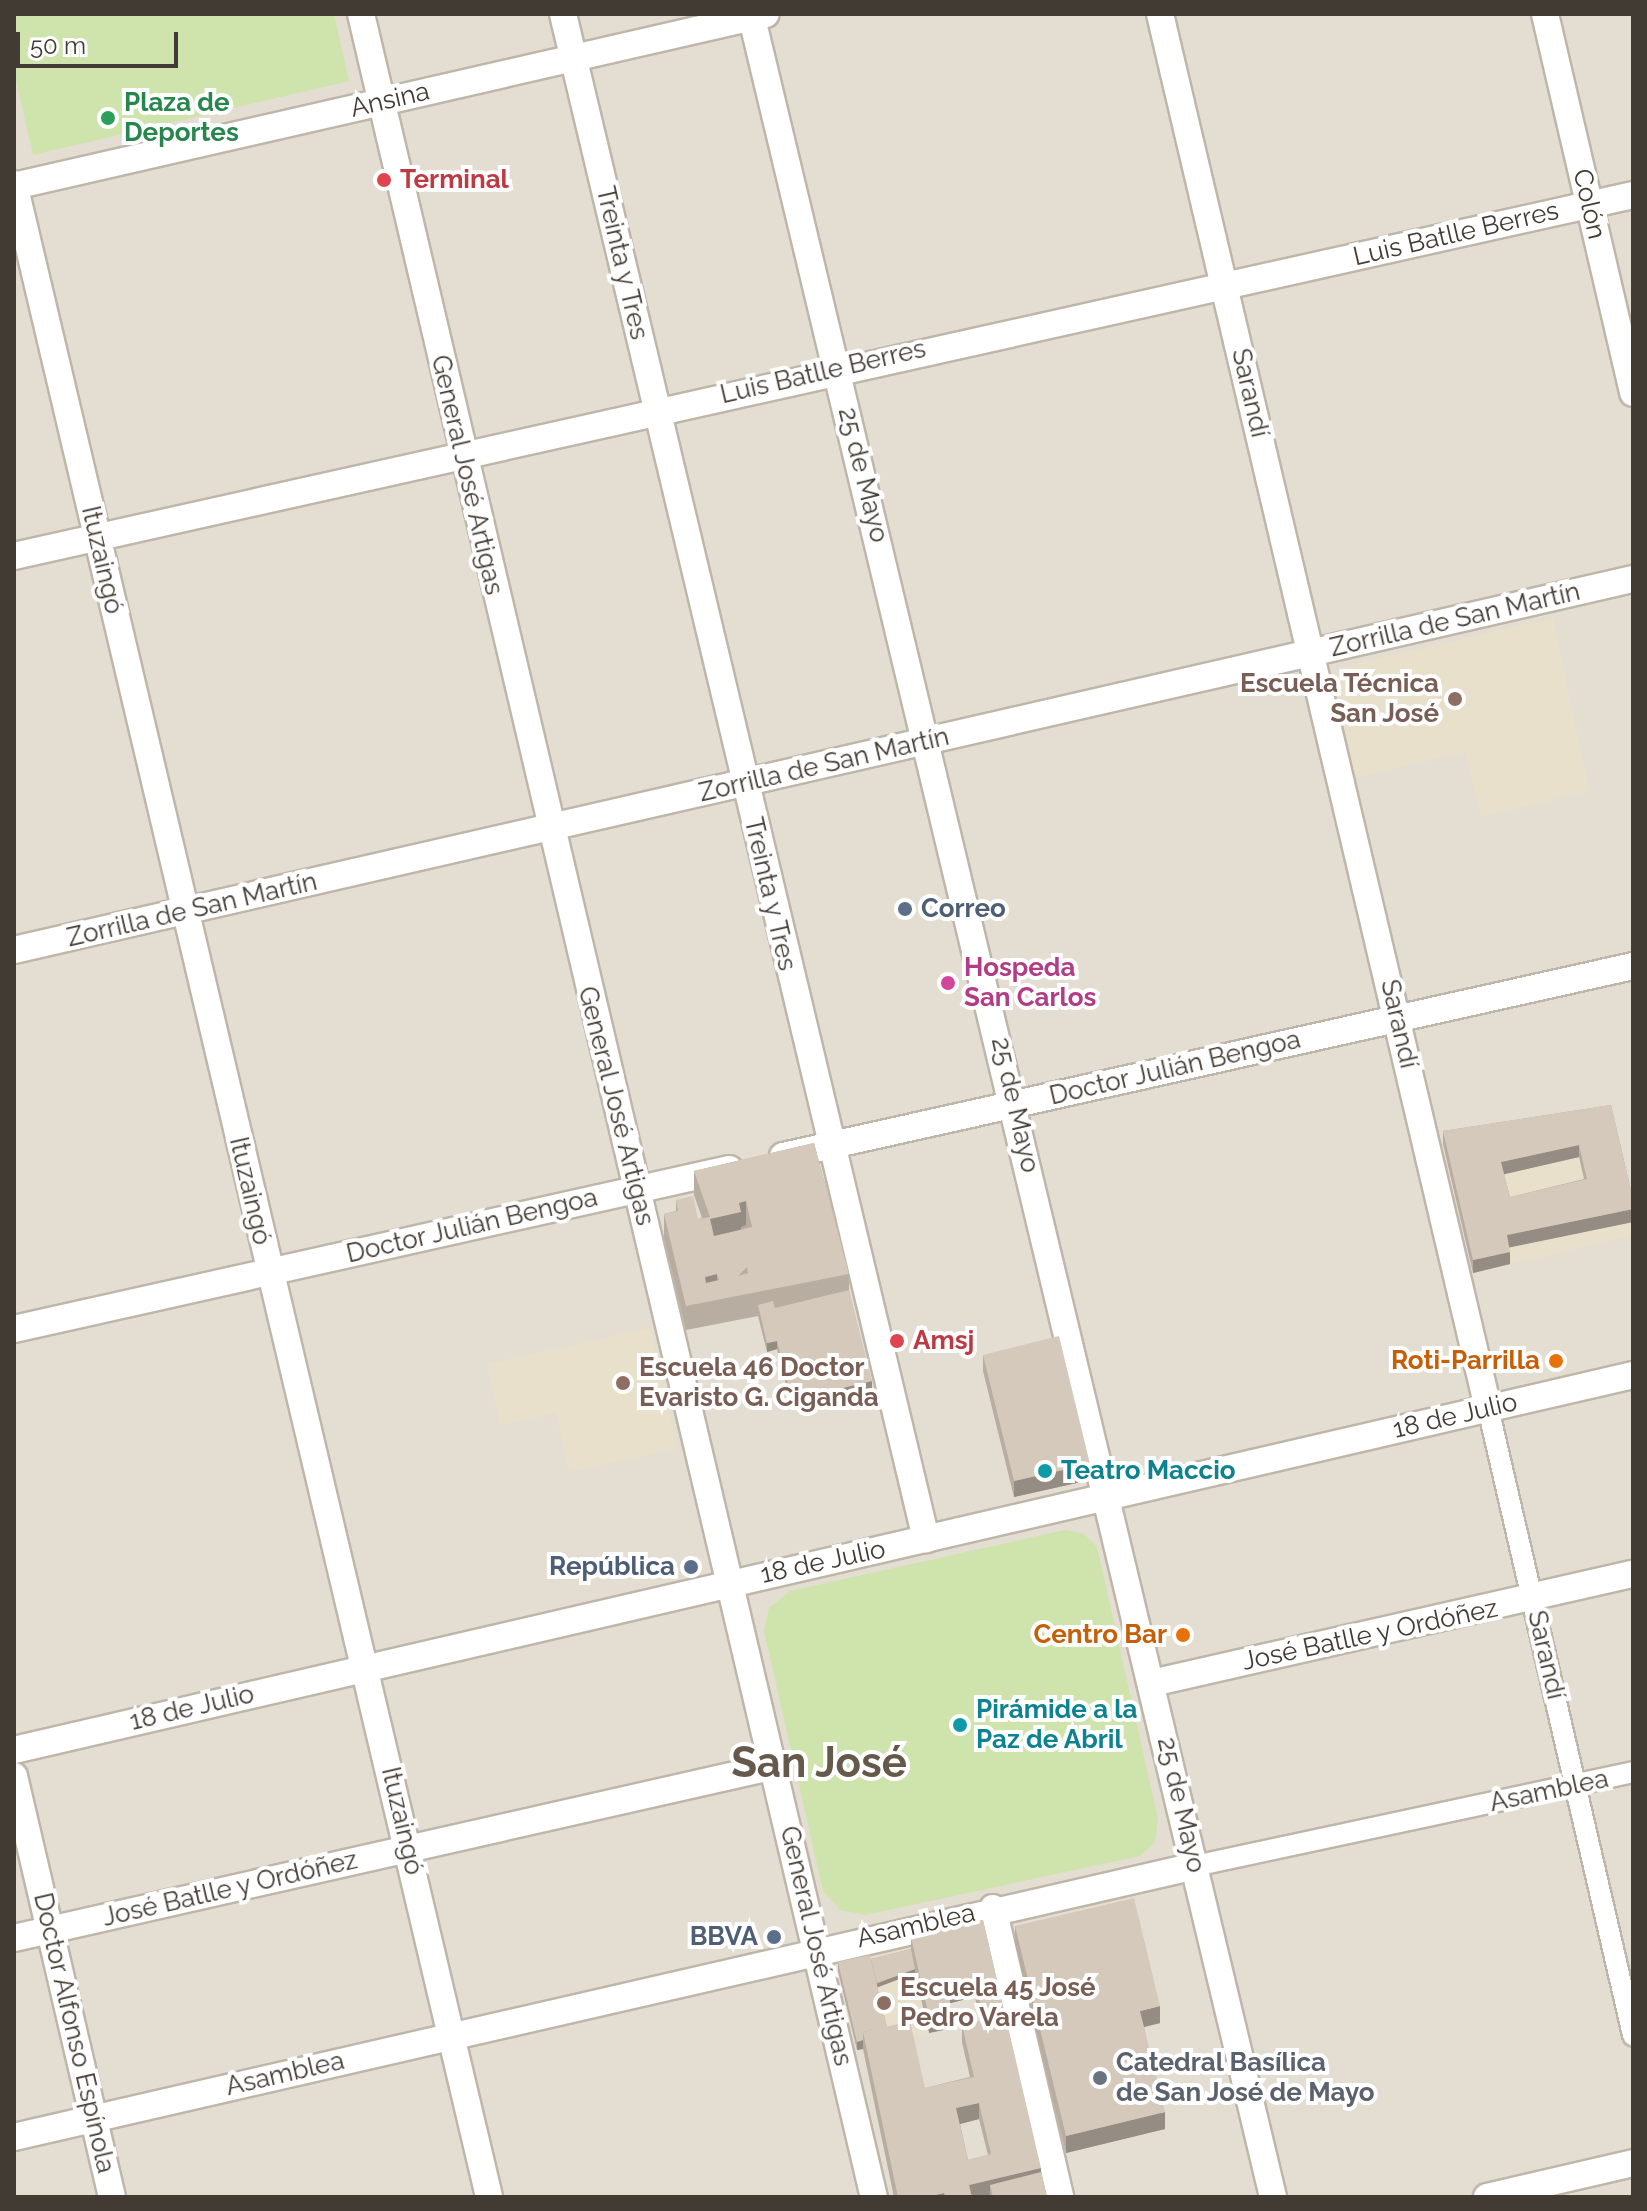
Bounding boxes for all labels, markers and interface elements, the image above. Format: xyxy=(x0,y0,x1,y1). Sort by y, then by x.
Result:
scale bar xyxy=(20,16,182,66)
text: 50 m xyxy=(30,31,86,60)
street label: Ansina xyxy=(347,76,433,124)
place label: Plaza de Deportes xyxy=(124,87,239,148)
marker: Plaza de Deportes xyxy=(99,109,117,127)
place label: Terminal xyxy=(400,164,509,196)
street label: Colón xyxy=(1566,166,1612,242)
marker: Terminal xyxy=(375,171,393,189)
street label: Treinta y Tres xyxy=(589,182,655,344)
street label: Luis Batlle Berres xyxy=(1350,195,1562,273)
street label: Luis Batlle Berres xyxy=(717,333,929,411)
street label: Sarandí xyxy=(1225,346,1275,440)
street label: General José Artigas xyxy=(424,351,510,599)
street label: 25 de Mayo xyxy=(831,404,895,546)
street label: Ituzaingó xyxy=(74,503,130,617)
street label: Zorrilla de San Martín xyxy=(1327,576,1583,664)
place label: Escuela Técnica San José xyxy=(1239,668,1439,730)
marker: Escuela Técnica San José xyxy=(1446,690,1464,708)
street label: Zorrilla de San Martín xyxy=(696,721,952,809)
street label: Treinta y Tres xyxy=(737,813,803,975)
street label: Zorrilla de San Martín xyxy=(64,866,320,954)
place label: Correo xyxy=(921,893,1006,925)
marker: Correo xyxy=(896,900,914,918)
place label: Hospeda San Carlos xyxy=(964,952,1096,1014)
marker: Hospeda San Carlos xyxy=(939,974,957,992)
street label: Sarandí xyxy=(1374,977,1424,1071)
street label: General José Artigas xyxy=(571,982,661,1230)
street label: Doctor Julián Bengoa xyxy=(1046,1024,1304,1112)
street label: 25 de Mayo xyxy=(984,1034,1046,1176)
street label: Ituzaingó xyxy=(222,1134,278,1248)
street label: Doctor Julián Bengoa xyxy=(343,1182,601,1270)
place label: Amsj xyxy=(913,1325,974,1357)
marker: Amsj xyxy=(888,1332,906,1350)
place label: Roti-Parrilla xyxy=(1391,1345,1540,1377)
place label: Escuela 46 Doctor Evaristo G. Ciganda xyxy=(639,1352,879,1414)
marker: Roti-Parrilla xyxy=(1547,1352,1565,1370)
marker: Escuela 46 Doctor Evaristo G. Ciganda xyxy=(614,1374,632,1392)
street label: 18 de Julio xyxy=(1389,1386,1521,1446)
place label: Teatro Maccio xyxy=(1061,1455,1236,1487)
marker: Teatro Maccio xyxy=(1036,1462,1054,1480)
street label: 18 de Julio xyxy=(758,1534,888,1590)
place label: República xyxy=(549,1551,675,1583)
marker: República xyxy=(682,1558,700,1576)
street label: José Batlle y Ordóñez xyxy=(1239,1593,1501,1677)
street label: Sarandí xyxy=(1521,1608,1571,1702)
place label: Centro Bar xyxy=(1033,1619,1167,1651)
marker: Centro Bar xyxy=(1174,1626,1192,1644)
street label: 18 de Julio xyxy=(126,1678,258,1738)
place label: Pirámide a la Paz de Abril xyxy=(976,1694,1137,1756)
marker: Pirámide a la Paz de Abril xyxy=(951,1716,969,1734)
street label: 25 de Mayo xyxy=(1150,1734,1212,1876)
district label: San José xyxy=(731,1738,907,1788)
street label: Asamblea xyxy=(1487,1763,1611,1819)
street label: Ituzaingó xyxy=(374,1764,430,1878)
street label: General José Artigas xyxy=(773,1822,859,2070)
street label: José Batlle y Ordóñez xyxy=(99,1844,361,1934)
street label: Doctor Alfonso Espínola xyxy=(26,1889,122,2177)
street label: Asamblea xyxy=(854,1897,978,1955)
place label: BBVA xyxy=(690,1921,758,1953)
marker: BBVA xyxy=(765,1928,783,1946)
place label: Escuela 45 José Pedro Varela xyxy=(900,1972,1096,2034)
marker: Escuela 45 José Pedro Varela xyxy=(875,1994,893,2012)
street label: Asamblea xyxy=(223,2045,347,2103)
place label: Catedral Basílica de San José de Mayo xyxy=(1116,2047,1375,2108)
marker: Catedral Basílica de San José de Mayo xyxy=(1091,2069,1109,2087)

